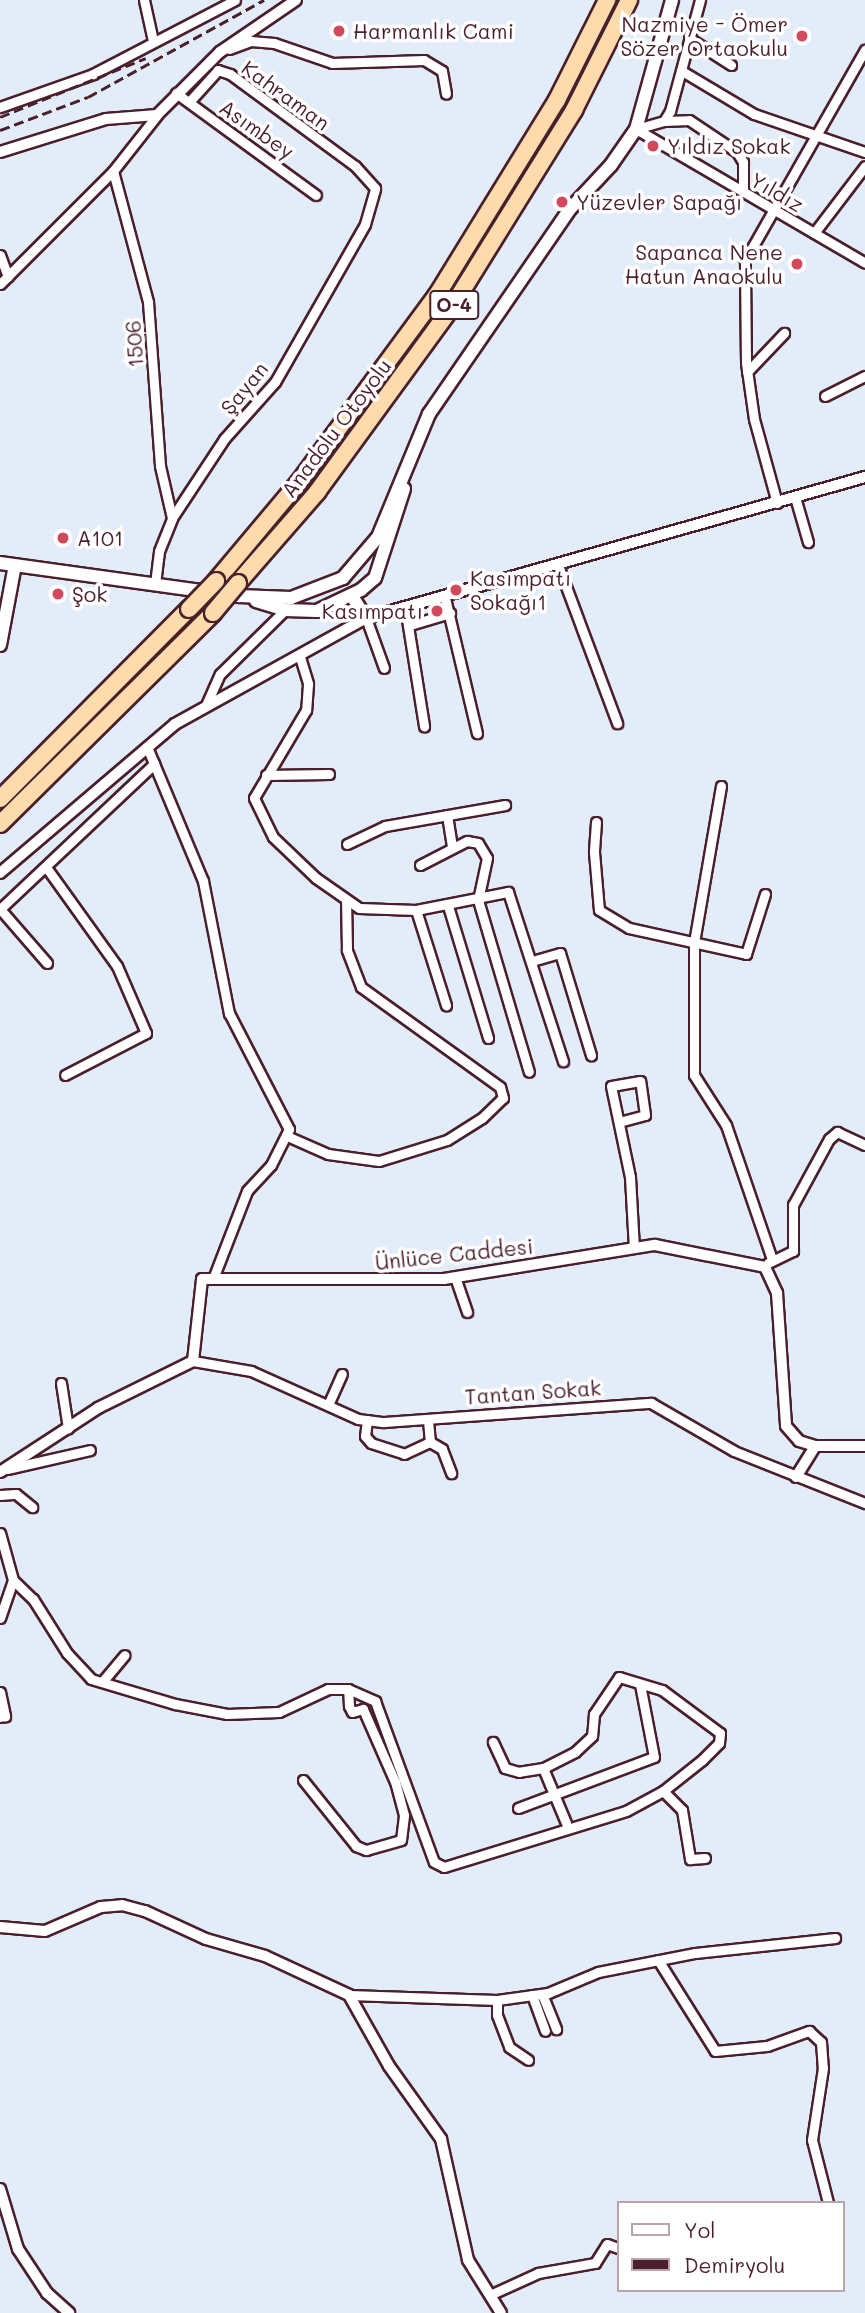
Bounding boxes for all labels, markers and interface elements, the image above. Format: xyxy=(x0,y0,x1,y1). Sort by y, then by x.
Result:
place label: Nazmiye - Ömer Sözer Ortaokulu xyxy=(620,11,788,61)
place label: Harmanlık Cami xyxy=(353,18,514,44)
marker: Harmanlık Cami xyxy=(331,23,347,39)
marker: Nazmiye - Ömer Sözer Ortaokulu xyxy=(794,28,810,44)
street label: Kahraman xyxy=(237,55,335,135)
street label: Asımbey xyxy=(215,94,299,164)
place label: Yıldız Sokak xyxy=(667,133,791,159)
marker: Yıldız Sokak xyxy=(645,138,661,154)
street label: Yıldız xyxy=(746,167,808,217)
place label: Yüzevler Sapağı xyxy=(576,189,742,215)
marker: Yüzevler Sapağı xyxy=(554,194,570,210)
place label: Sapanca Nene Hatun Anaokulu xyxy=(625,239,783,289)
marker: Sapanca Nene Hatun Anaokulu xyxy=(789,256,805,272)
road number: O-4 xyxy=(428,290,480,320)
street label: 1506 xyxy=(120,320,148,368)
street label: Anadolu Otoyolu xyxy=(276,354,396,502)
street label: Şayan xyxy=(215,357,273,419)
place label: A101 xyxy=(77,525,123,551)
marker: A101 xyxy=(55,530,71,546)
place label: Kasımpatı Sokağı1 xyxy=(470,565,571,615)
place label: Şok xyxy=(72,581,107,607)
marker: Kasımpatı Sokağı1 xyxy=(448,582,464,598)
marker: Şok xyxy=(50,586,66,602)
place label: Kasımpatı xyxy=(322,598,423,624)
marker: Kasımpatı xyxy=(429,603,445,619)
street label: Ünlüce Caddesi xyxy=(374,1233,534,1275)
street label: Tantan Sokak xyxy=(464,1375,602,1409)
legend xyxy=(616,2201,844,2292)
text: Yol xyxy=(684,2216,715,2243)
text: Demiryolu xyxy=(684,2251,785,2278)

